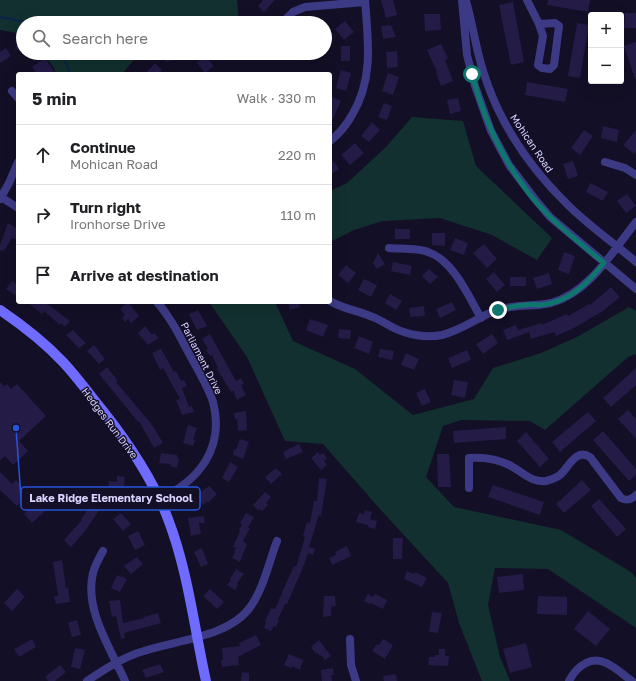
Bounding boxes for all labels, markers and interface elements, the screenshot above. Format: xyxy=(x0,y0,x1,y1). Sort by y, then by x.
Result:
map controls xyxy=(588,12,624,84)
button: + xyxy=(588,12,624,48)
search box xyxy=(16,16,332,60)
icon: search xyxy=(30,27,52,49)
text: Search here xyxy=(62,29,148,47)
button: − xyxy=(588,48,624,84)
route start xyxy=(463,65,481,83)
text: 5 min xyxy=(32,88,76,109)
text: Walk · 330 m xyxy=(237,90,316,106)
street label: Mohican Road xyxy=(508,112,556,174)
text: Continue xyxy=(70,138,136,156)
icon: ahead xyxy=(32,144,54,166)
text: 220 m xyxy=(278,147,316,163)
text: Mohican Road xyxy=(70,156,158,172)
text: Turn right xyxy=(70,198,141,216)
icon: right xyxy=(32,204,54,226)
text: 110 m xyxy=(281,207,316,223)
text: Ironhorse Drive xyxy=(70,216,166,232)
icon: arrive xyxy=(32,264,54,286)
text: Arrive at destination xyxy=(70,266,219,284)
route end xyxy=(489,301,507,319)
street label: Parliament Drive xyxy=(179,320,225,396)
street label: Hedges Run Drive xyxy=(80,385,141,461)
callout: Lake Ridge Elementary School xyxy=(21,487,200,510)
text: Lake Ridge Elementary School xyxy=(29,491,193,504)

